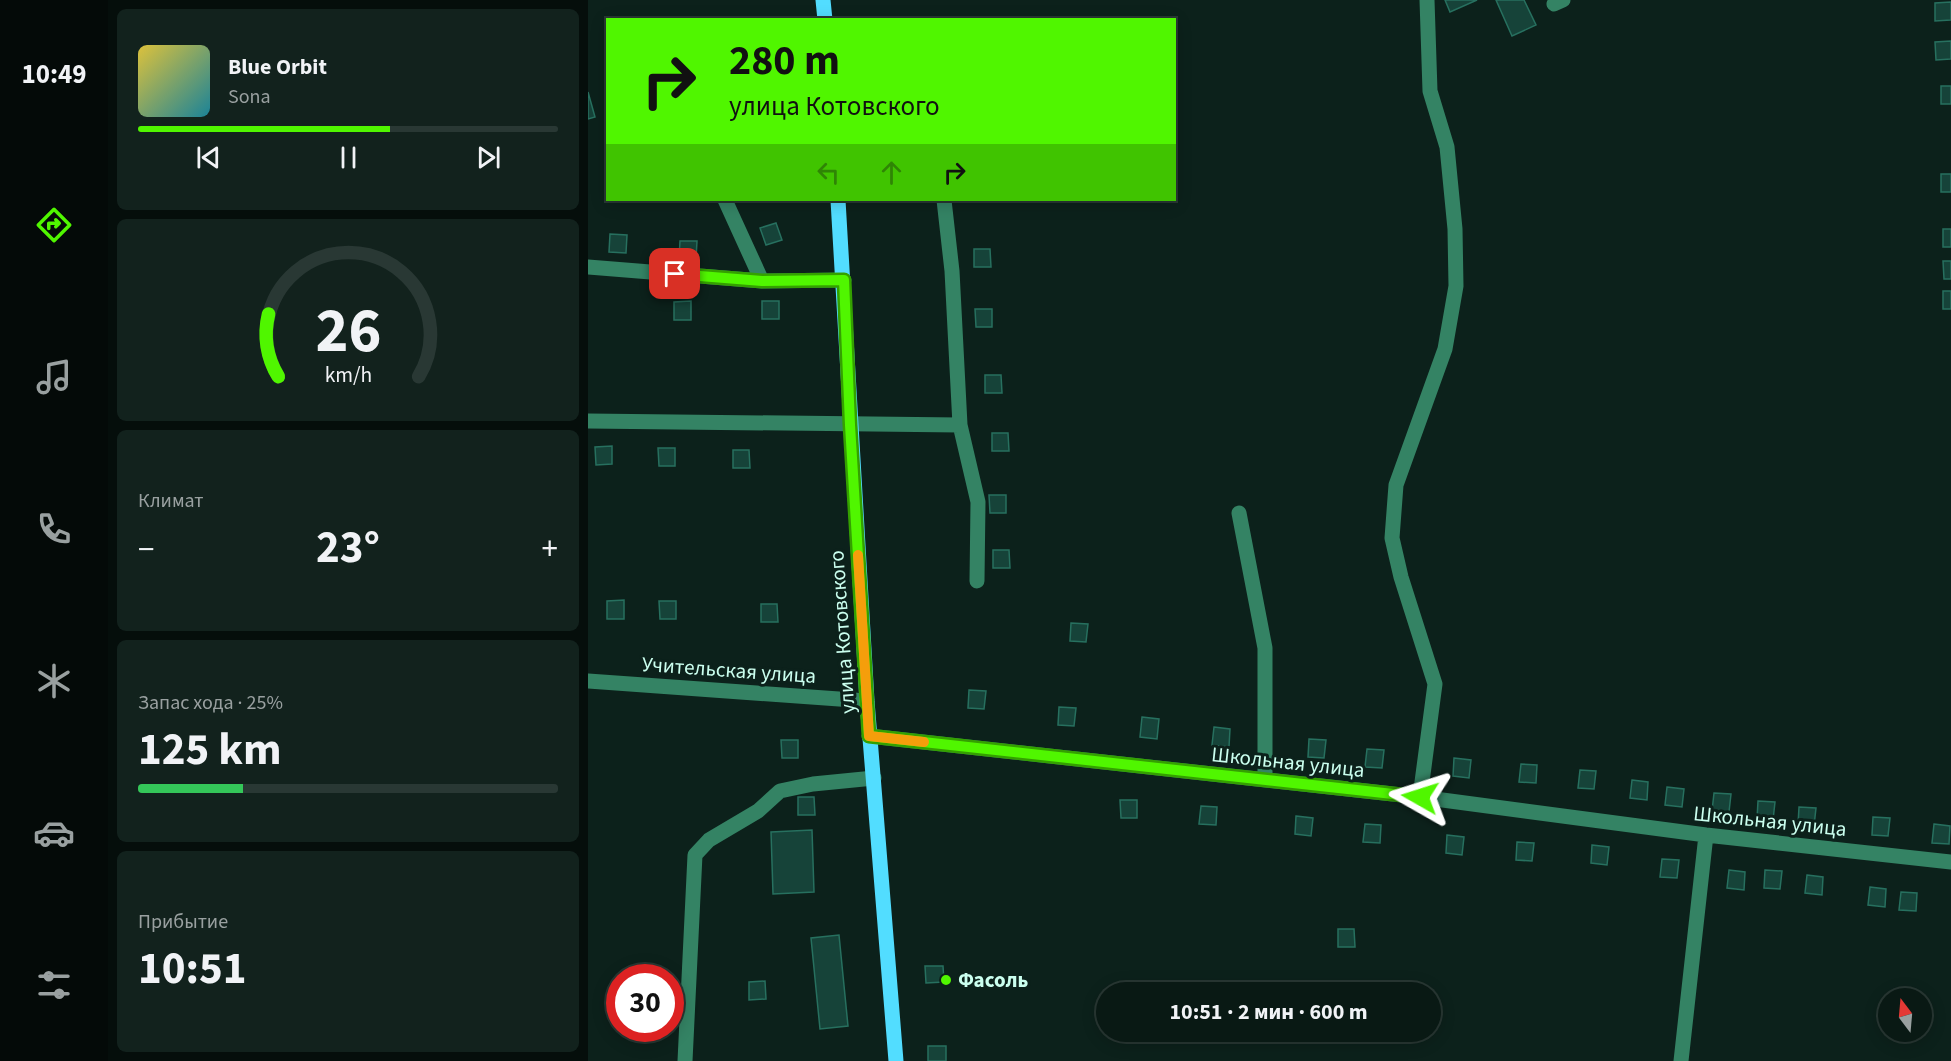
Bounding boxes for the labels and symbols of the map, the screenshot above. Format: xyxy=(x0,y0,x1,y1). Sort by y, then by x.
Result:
pin xyxy=(649,248,700,299)
street label: улица Котовского xyxy=(821,549,863,715)
street label: Учительская улица xyxy=(641,649,817,691)
street label: Школьная улица xyxy=(1210,739,1366,785)
position arrow xyxy=(1388,765,1452,829)
street label: Школьная улица xyxy=(1692,798,1848,844)
speed limit sign: 30 xyxy=(606,964,684,1042)
place label: Фасоль xyxy=(958,965,1029,995)
marker: Фасоль xyxy=(939,973,953,987)
north arrow xyxy=(1878,988,1932,1042)

